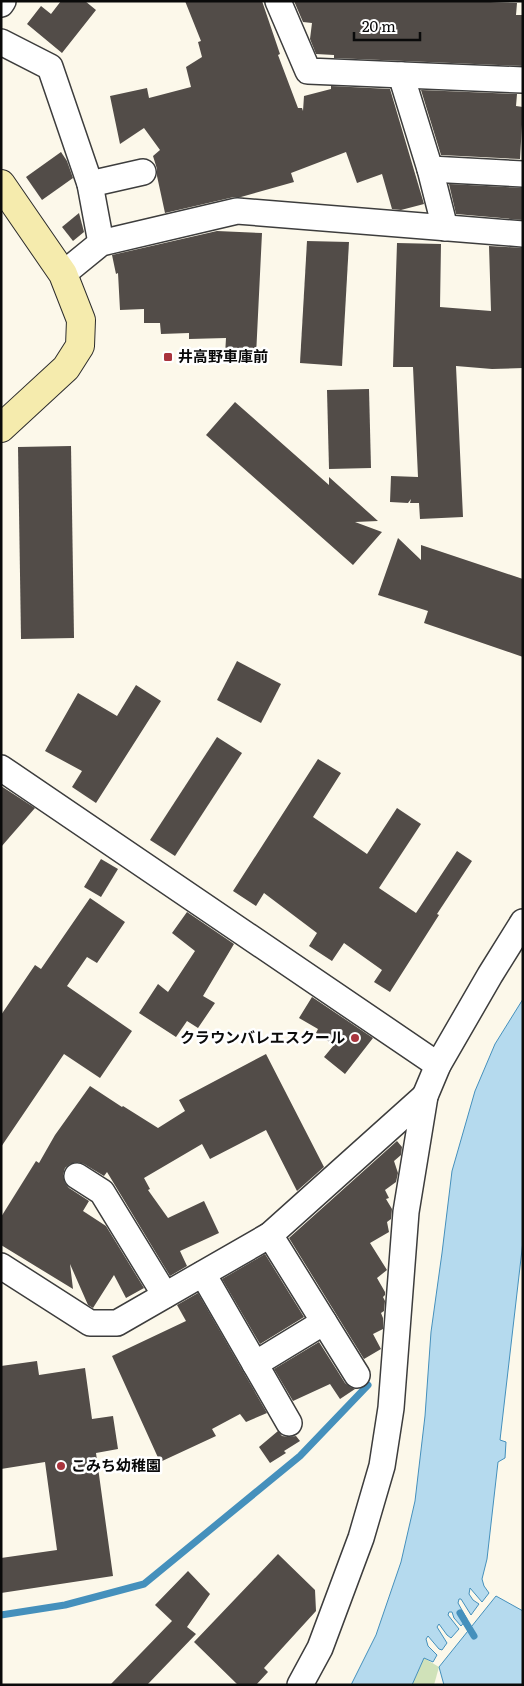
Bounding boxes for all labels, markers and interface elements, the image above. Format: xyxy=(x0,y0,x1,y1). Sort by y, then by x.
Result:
scale bar xyxy=(354,10,420,42)
text: 20 m xyxy=(362,14,396,37)
place label: 井高野車庫前 xyxy=(178,344,268,367)
marker: 井高野車庫前 xyxy=(162,351,174,363)
place label: クラウンバレエスクール xyxy=(180,1025,345,1048)
marker: クラウンバレエスクール xyxy=(349,1032,361,1044)
place label: こみち幼稚園 xyxy=(71,1453,161,1476)
marker: こみち幼稚園 xyxy=(55,1460,67,1472)

